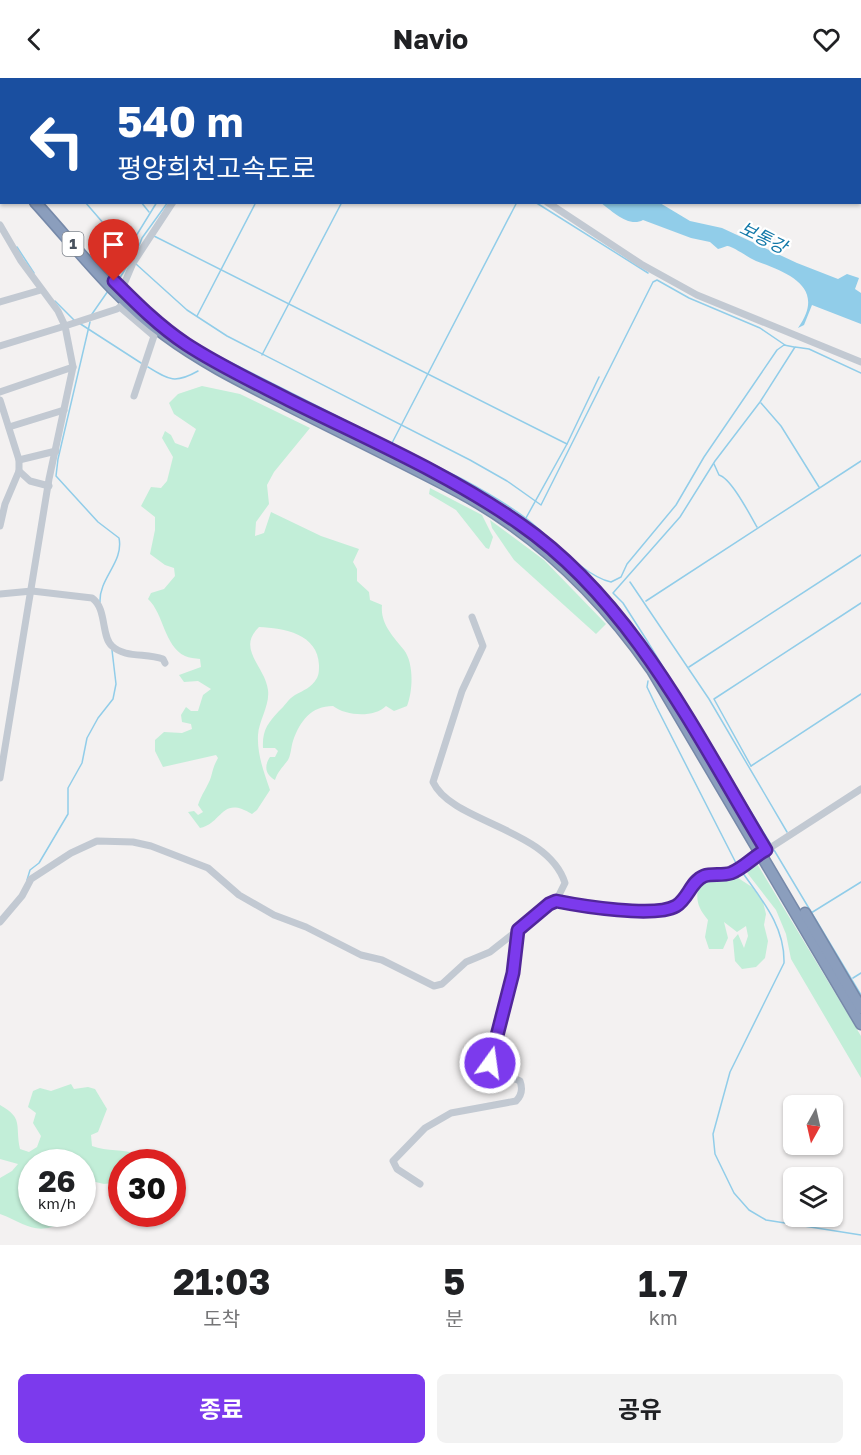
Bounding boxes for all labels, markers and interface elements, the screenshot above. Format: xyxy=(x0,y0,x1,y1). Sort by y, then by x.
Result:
icon: back xyxy=(18,23,51,56)
text: Navio xyxy=(393,23,468,55)
icon: heart xyxy=(810,23,843,56)
text: 540 m xyxy=(117,96,243,146)
icon: left xyxy=(18,102,96,180)
text: 평양희천고속도로 xyxy=(117,152,316,184)
water label: 보통강 xyxy=(736,216,793,259)
pin xyxy=(88,219,139,281)
icon: arrive xyxy=(97,228,130,261)
road number: 1 xyxy=(62,232,84,256)
position arrow xyxy=(458,1031,522,1095)
north arrow xyxy=(783,1095,843,1155)
map controls xyxy=(783,1095,843,1227)
speed limit sign: 30 xyxy=(108,1149,186,1227)
text: 26 xyxy=(38,1163,76,1199)
button: layers xyxy=(783,1167,843,1227)
text: km/h xyxy=(38,1194,76,1212)
text: 21:03 xyxy=(173,1260,270,1303)
text: 5 xyxy=(443,1260,465,1303)
text: 1.7 xyxy=(638,1262,688,1305)
text: km xyxy=(649,1305,678,1329)
text: 도착 xyxy=(203,1306,240,1330)
text: 분 xyxy=(445,1306,464,1330)
button: 종료 xyxy=(18,1374,425,1443)
button: 공유 xyxy=(437,1374,843,1443)

